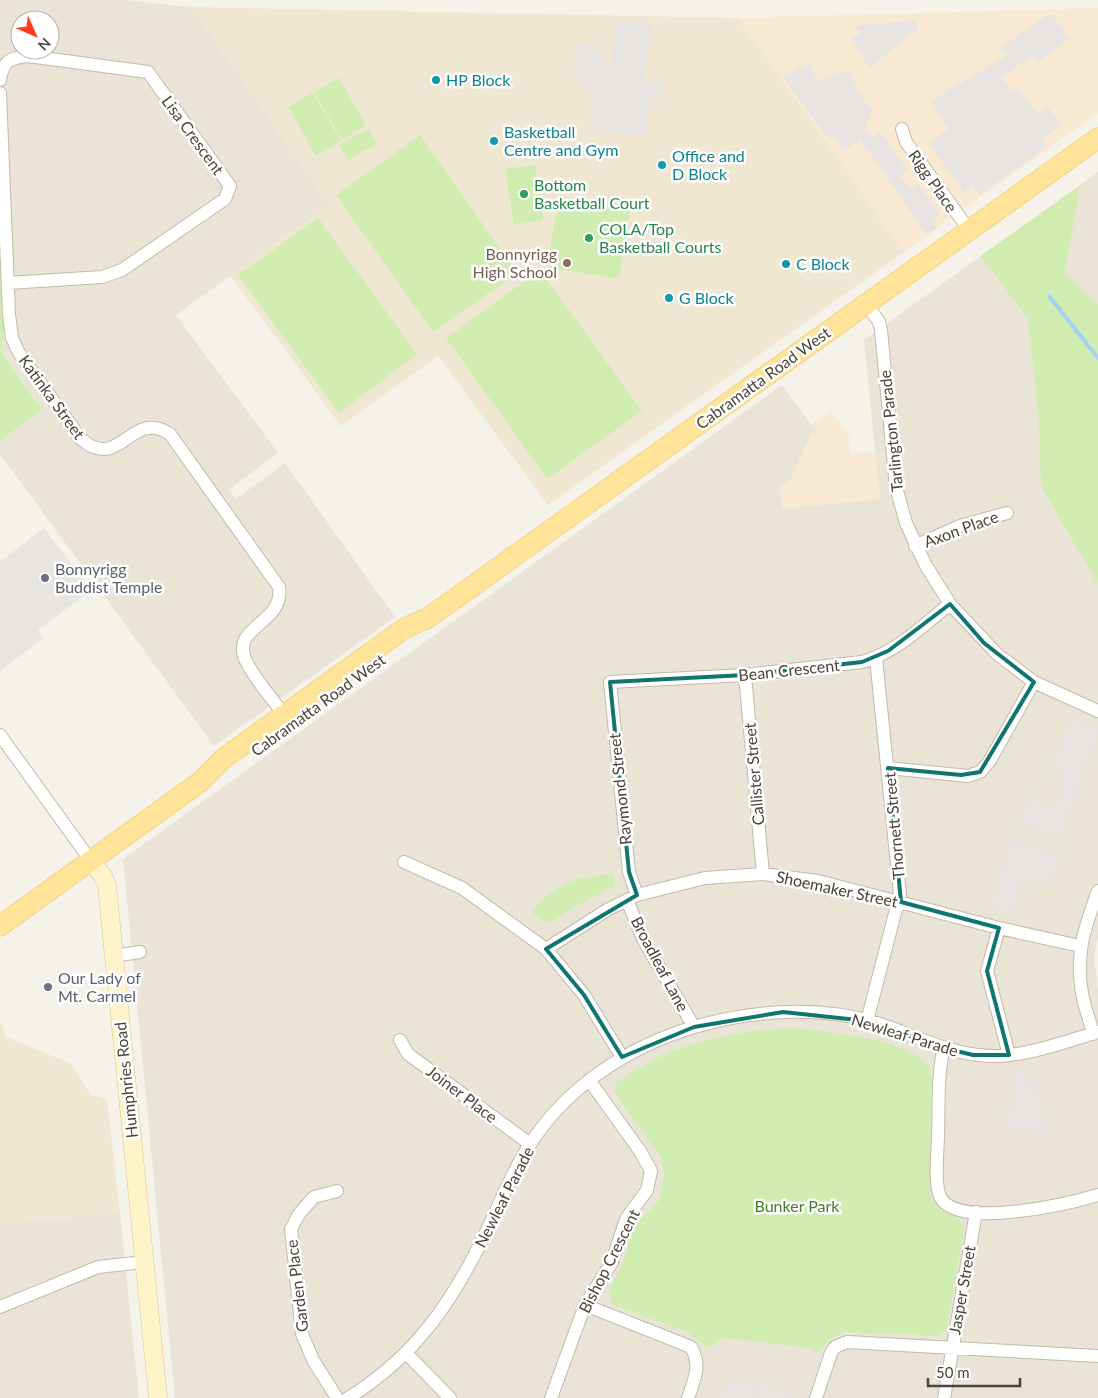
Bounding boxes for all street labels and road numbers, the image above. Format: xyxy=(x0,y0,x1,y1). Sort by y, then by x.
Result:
street label: Lisa Crescent xyxy=(158,91,229,178)
street label: Rigg Place xyxy=(905,146,962,216)
street label: Cabramatta Road West xyxy=(692,322,834,433)
street label: Katinka Street xyxy=(15,351,89,443)
street label: Tarlington Parade xyxy=(875,369,906,493)
street label: Axon Place xyxy=(921,506,1001,551)
street label: Cabramatta Road West xyxy=(247,649,389,760)
street label: Bean Crescent xyxy=(737,655,841,684)
street label: Callister Street xyxy=(740,722,767,826)
street label: Raymond Street xyxy=(604,732,635,846)
street label: Thornett Street xyxy=(879,771,908,880)
street label: Shoemaker Street xyxy=(775,866,900,911)
street label: Broadleaf Lane xyxy=(627,913,693,1014)
street label: Newleaf Parade xyxy=(849,1009,961,1060)
street label: Humphries Road xyxy=(110,1021,141,1139)
street label: Joiner Place xyxy=(423,1061,501,1126)
street label: Newleaf Parade xyxy=(470,1143,537,1250)
street label: Bishop Crescent xyxy=(574,1205,643,1316)
street label: Garden Place xyxy=(281,1239,312,1333)
street label: Jasper Street xyxy=(944,1243,979,1336)

